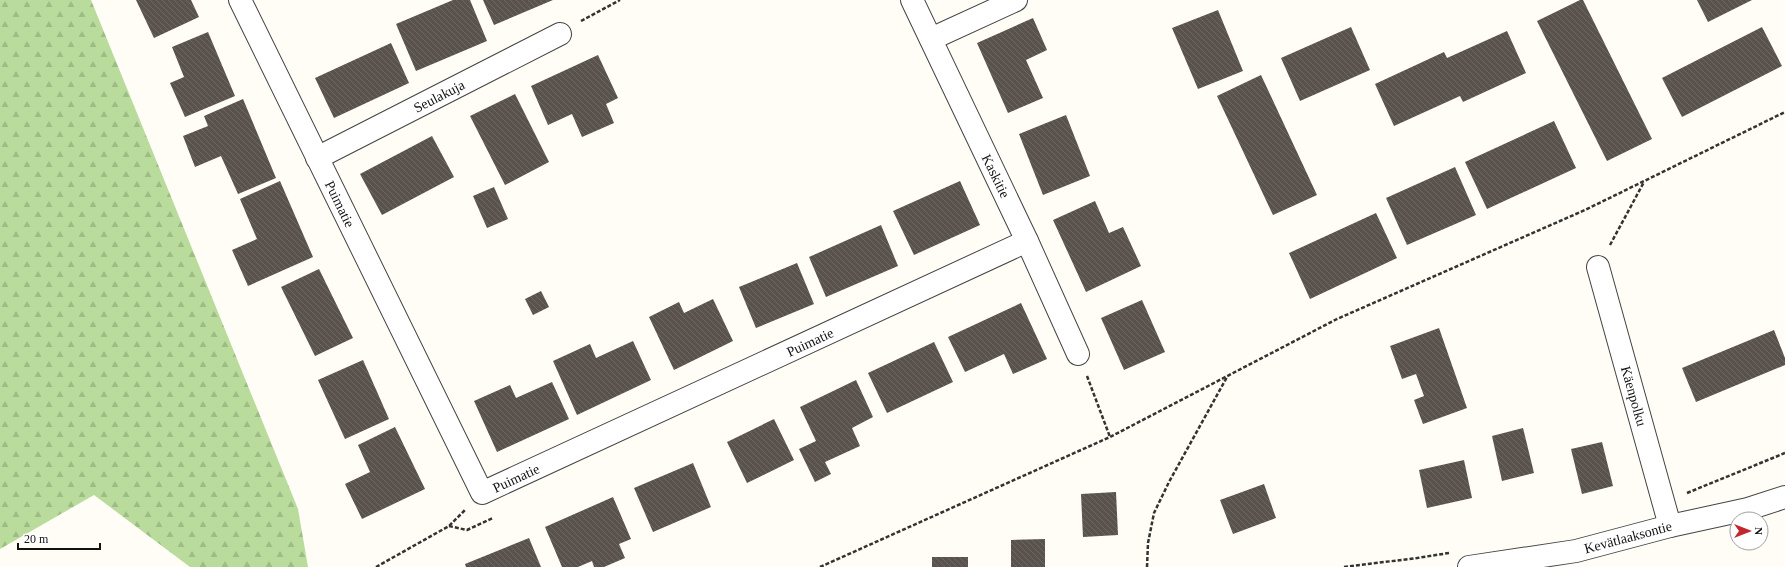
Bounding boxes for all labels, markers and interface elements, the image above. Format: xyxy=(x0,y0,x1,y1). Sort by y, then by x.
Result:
street label: Seulakuja xyxy=(411,77,468,116)
street label: Kaskitie xyxy=(979,152,1013,200)
street label: Puimatie xyxy=(322,179,357,230)
street label: Puimatie xyxy=(784,325,836,360)
street label: Käenpolku xyxy=(1618,365,1649,428)
street label: Puimatie xyxy=(490,461,542,496)
north arrow xyxy=(1729,511,1769,551)
street label: Kevätlaaksontie xyxy=(1583,519,1674,556)
scale bar xyxy=(18,525,100,551)
text: N xyxy=(1753,527,1765,535)
text: 20 m xyxy=(24,532,49,546)

